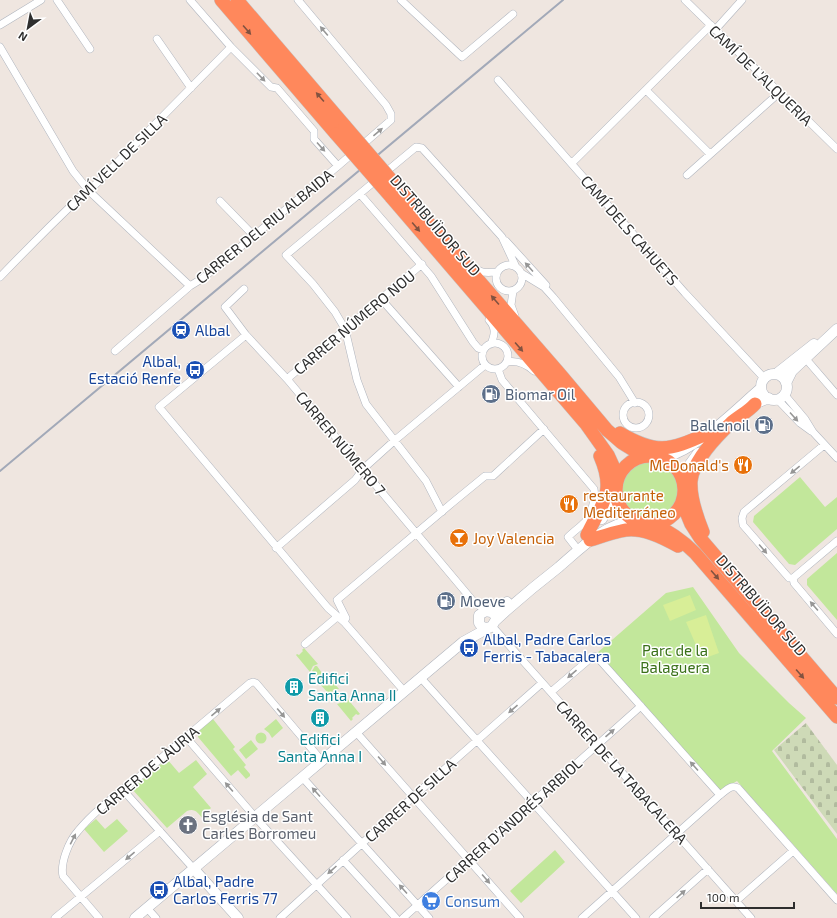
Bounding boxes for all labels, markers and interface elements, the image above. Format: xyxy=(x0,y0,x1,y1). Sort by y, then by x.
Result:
north arrow xyxy=(8,8,48,48)
street label: CAMÍ DE L'ALQUERIA xyxy=(705,21,817,130)
one-way arrow xyxy=(242,24,251,35)
one-way arrow xyxy=(319,26,328,36)
text: N xyxy=(16,29,29,45)
one-way arrow xyxy=(256,72,266,82)
one-way arrow xyxy=(315,91,324,102)
street label: CAMÍ VELL DE SILLA xyxy=(62,109,170,215)
one-way arrow xyxy=(373,127,384,136)
one-way arrow xyxy=(316,142,325,152)
street label: CARRER DEL RIU ALBAIDA xyxy=(192,165,337,287)
street label: DISTRIBUÏDOR SUD xyxy=(387,171,485,279)
street label: CAMÍ DELS CAHUETS xyxy=(577,171,683,289)
one-way arrow xyxy=(412,222,421,232)
one-way arrow xyxy=(524,262,534,272)
street label: CARRER NÚMERO NOU xyxy=(290,266,418,378)
one-way arrow xyxy=(490,295,499,305)
station icon: Albal xyxy=(170,319,192,341)
place label: Albal xyxy=(195,321,231,339)
one-way arrow xyxy=(515,341,524,352)
place label: Albal, Estació Renfe xyxy=(89,352,181,387)
bus stop icon: Albal, Estació Renfe xyxy=(184,359,206,381)
fuel station icon: Biomar Oil xyxy=(480,383,502,405)
place label: Biomar Oil xyxy=(505,385,576,403)
street label: CARRER NÚMERO 7 xyxy=(292,387,390,499)
one-way arrow xyxy=(790,412,799,422)
fuel station icon: Ballenoil xyxy=(753,414,775,436)
place label: Ballenoil xyxy=(690,416,751,434)
restaurant icon: McDonald's xyxy=(732,454,754,476)
place label: McDonald's xyxy=(649,456,729,474)
one-way arrow xyxy=(789,466,800,474)
place label: restaurante Mediterráneo xyxy=(583,486,676,521)
restaurant icon: restaurante Mediterráneo xyxy=(558,493,580,515)
bar icon: Joy Valencia xyxy=(448,527,470,549)
place label: Joy Valencia xyxy=(473,529,555,547)
one-way arrow xyxy=(759,544,768,554)
street label: DISTRIBUÏDOR SUD xyxy=(713,551,811,659)
one-way arrow xyxy=(711,570,720,580)
fuel station icon: Moeve xyxy=(435,590,457,612)
place label: Moeve xyxy=(460,592,506,610)
one-way arrow xyxy=(809,601,818,612)
place label: Albal, Padre Carlos Ferris - Tabacalera xyxy=(483,630,611,665)
bus stop icon: Albal, Padre Carlos Ferris - Tabacalera xyxy=(458,637,480,659)
park label: Parc de la Balaguera xyxy=(640,641,710,676)
one-way arrow xyxy=(795,668,804,679)
place label: Edifici Santa Anna II xyxy=(308,669,397,704)
one-way arrow xyxy=(567,669,578,678)
building icon: Edifici Santa Anna II xyxy=(283,676,305,698)
street label: CARRER DE LA TABACALERA xyxy=(553,696,692,848)
one-way arrow xyxy=(508,704,518,713)
building icon: Edifici Santa Anna I xyxy=(309,707,331,729)
one-way arrow xyxy=(210,708,221,717)
one-way arrow xyxy=(277,708,286,718)
street label: CARRER DE LÀURIA xyxy=(92,721,203,818)
one-way arrow xyxy=(604,729,615,738)
place label: Edifici Santa Anna I xyxy=(278,730,362,765)
street label: CARRER D'ANDRÉS ARBIOL xyxy=(441,753,586,886)
street label: CARRER DE SILLA xyxy=(361,754,460,846)
one-way arrow xyxy=(377,756,386,766)
one-way arrow xyxy=(690,762,699,771)
one-way arrow xyxy=(225,782,234,792)
one-way arrow xyxy=(311,787,320,797)
place label: Església de Sant Carles Borromeu xyxy=(202,807,316,842)
church icon: Església de Sant Carles Borromeu xyxy=(177,814,199,836)
one-way arrow xyxy=(70,833,76,845)
one-way arrow xyxy=(124,851,135,860)
one-way arrow xyxy=(327,865,338,874)
place label: Albal, Padre Carlos Ferris 77 xyxy=(173,872,278,907)
one-way arrow xyxy=(482,874,491,885)
bus stop icon: Albal, Padre Carlos Ferris 77 xyxy=(148,879,170,901)
one-way arrow xyxy=(398,884,407,894)
scale bar xyxy=(701,884,794,910)
one-way arrow xyxy=(675,889,686,898)
supermarket icon: Consum xyxy=(420,890,442,912)
text: 100 m xyxy=(707,890,739,904)
place label: Consum xyxy=(445,892,500,910)

